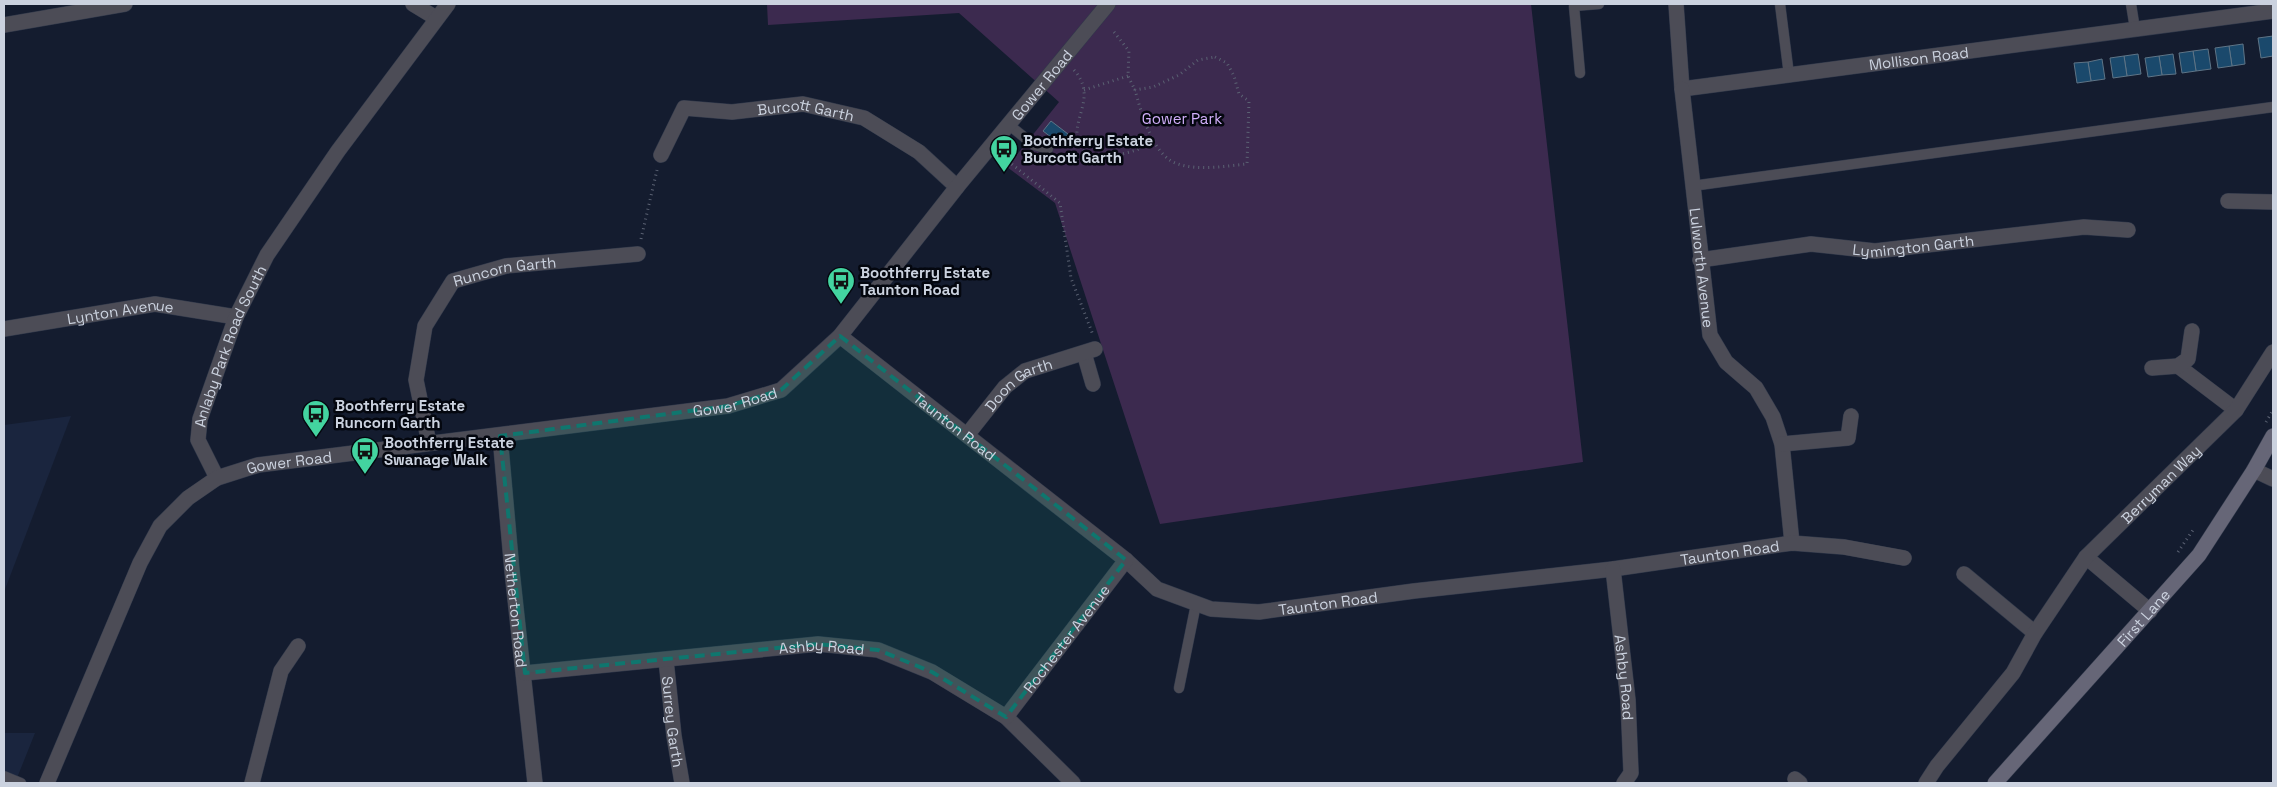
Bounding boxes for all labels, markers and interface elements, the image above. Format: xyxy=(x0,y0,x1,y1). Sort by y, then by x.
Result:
street label: Mollison Road xyxy=(1868,42,1970,74)
street label: Gower Road xyxy=(1007,45,1076,124)
street label: Burcott Garth xyxy=(756,94,856,125)
park label: Gower Park xyxy=(1142,109,1222,128)
place label: Boothferry Estate Burcott Garth xyxy=(1023,131,1153,167)
bus stop icon: Boothferry Estate Burcott Garth xyxy=(989,134,1019,173)
street label: Lulworth Avenue xyxy=(1686,207,1719,329)
street label: Lymington Garth xyxy=(1852,230,1975,261)
street label: Runcorn Garth xyxy=(451,252,557,290)
street label: Anlaby Park Road South xyxy=(190,262,270,428)
place label: Boothferry Estate Taunton Road xyxy=(860,263,990,299)
bus stop icon: Boothferry Estate Taunton Road xyxy=(826,266,856,305)
street label: Lynton Avenue xyxy=(66,294,175,328)
street label: Doon Garth xyxy=(980,354,1055,415)
street label: Gower Road xyxy=(692,382,779,420)
street label: Taunton Road xyxy=(910,388,1000,464)
place label: Boothferry Estate Runcorn Garth xyxy=(335,396,465,432)
bus stop icon: Boothferry Estate Runcorn Garth xyxy=(301,399,331,438)
place label: Boothferry Estate Swanage Walk xyxy=(384,433,514,469)
bus stop icon: Boothferry Estate Swanage Walk xyxy=(350,436,380,475)
street label: Berryman Way xyxy=(2117,441,2205,527)
street label: Gower Road xyxy=(244,446,333,478)
street label: Taunton Road xyxy=(1679,535,1781,569)
street label: Netherton Road xyxy=(501,552,532,668)
street label: Rochester Avenue xyxy=(1019,580,1114,696)
street label: First Lane xyxy=(2112,585,2174,650)
street label: Taunton Road xyxy=(1277,587,1379,619)
street label: Ashby Road xyxy=(1611,633,1638,721)
street label: Ashby Road xyxy=(778,634,865,658)
street label: Surrey Garth xyxy=(658,675,689,769)

